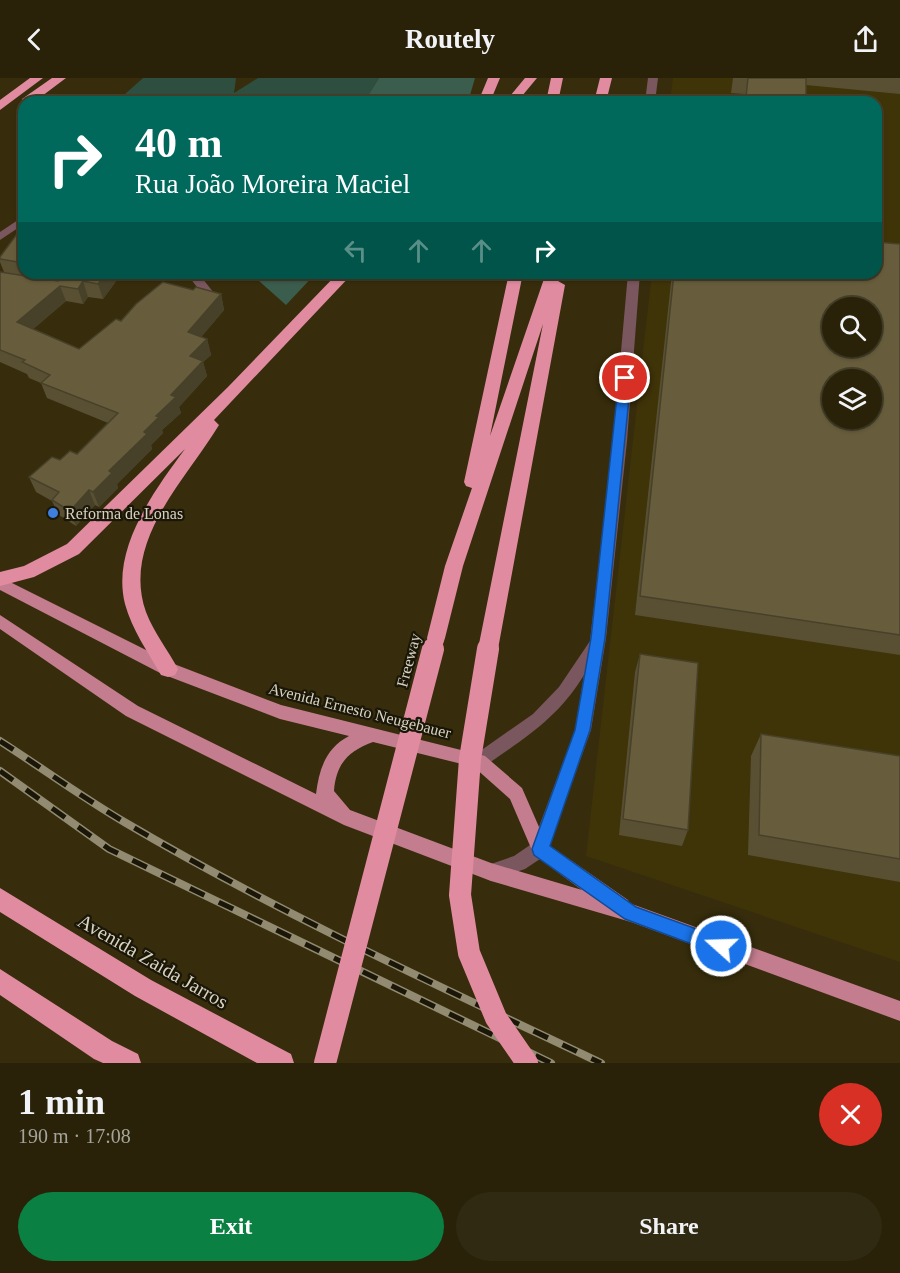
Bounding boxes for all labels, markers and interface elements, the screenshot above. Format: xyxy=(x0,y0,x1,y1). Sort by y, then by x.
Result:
icon: back xyxy=(18,23,51,56)
icon: share xyxy=(849,23,882,56)
text: Routely xyxy=(405,24,495,54)
icon: right xyxy=(36,120,114,198)
text: 40 m xyxy=(135,120,223,166)
text: Rua João Moreira Maciel xyxy=(135,169,410,199)
icon: left xyxy=(339,234,372,267)
icon: ahead xyxy=(402,234,435,267)
icon: ahead xyxy=(465,234,498,267)
icon: right xyxy=(528,234,561,267)
map controls xyxy=(822,297,882,429)
button: search xyxy=(822,297,882,357)
pin xyxy=(599,352,650,403)
icon: arrive xyxy=(608,361,641,394)
button: layers xyxy=(822,369,882,429)
place label: Reforma de Lonas xyxy=(65,505,183,522)
marker: Reforma de Lonas xyxy=(46,506,60,520)
street label: Freeway xyxy=(393,631,425,689)
street label: Avenida Ernesto Neugebauer xyxy=(267,680,453,743)
street label: Avenida Zaida Jarros xyxy=(74,909,232,1013)
position arrow xyxy=(689,914,753,978)
text: 1 min xyxy=(18,1082,105,1122)
button: close xyxy=(819,1083,882,1146)
text: 190 m · 17:08 xyxy=(18,1125,131,1147)
button: Exit xyxy=(18,1192,444,1261)
button: Share xyxy=(456,1192,882,1261)

